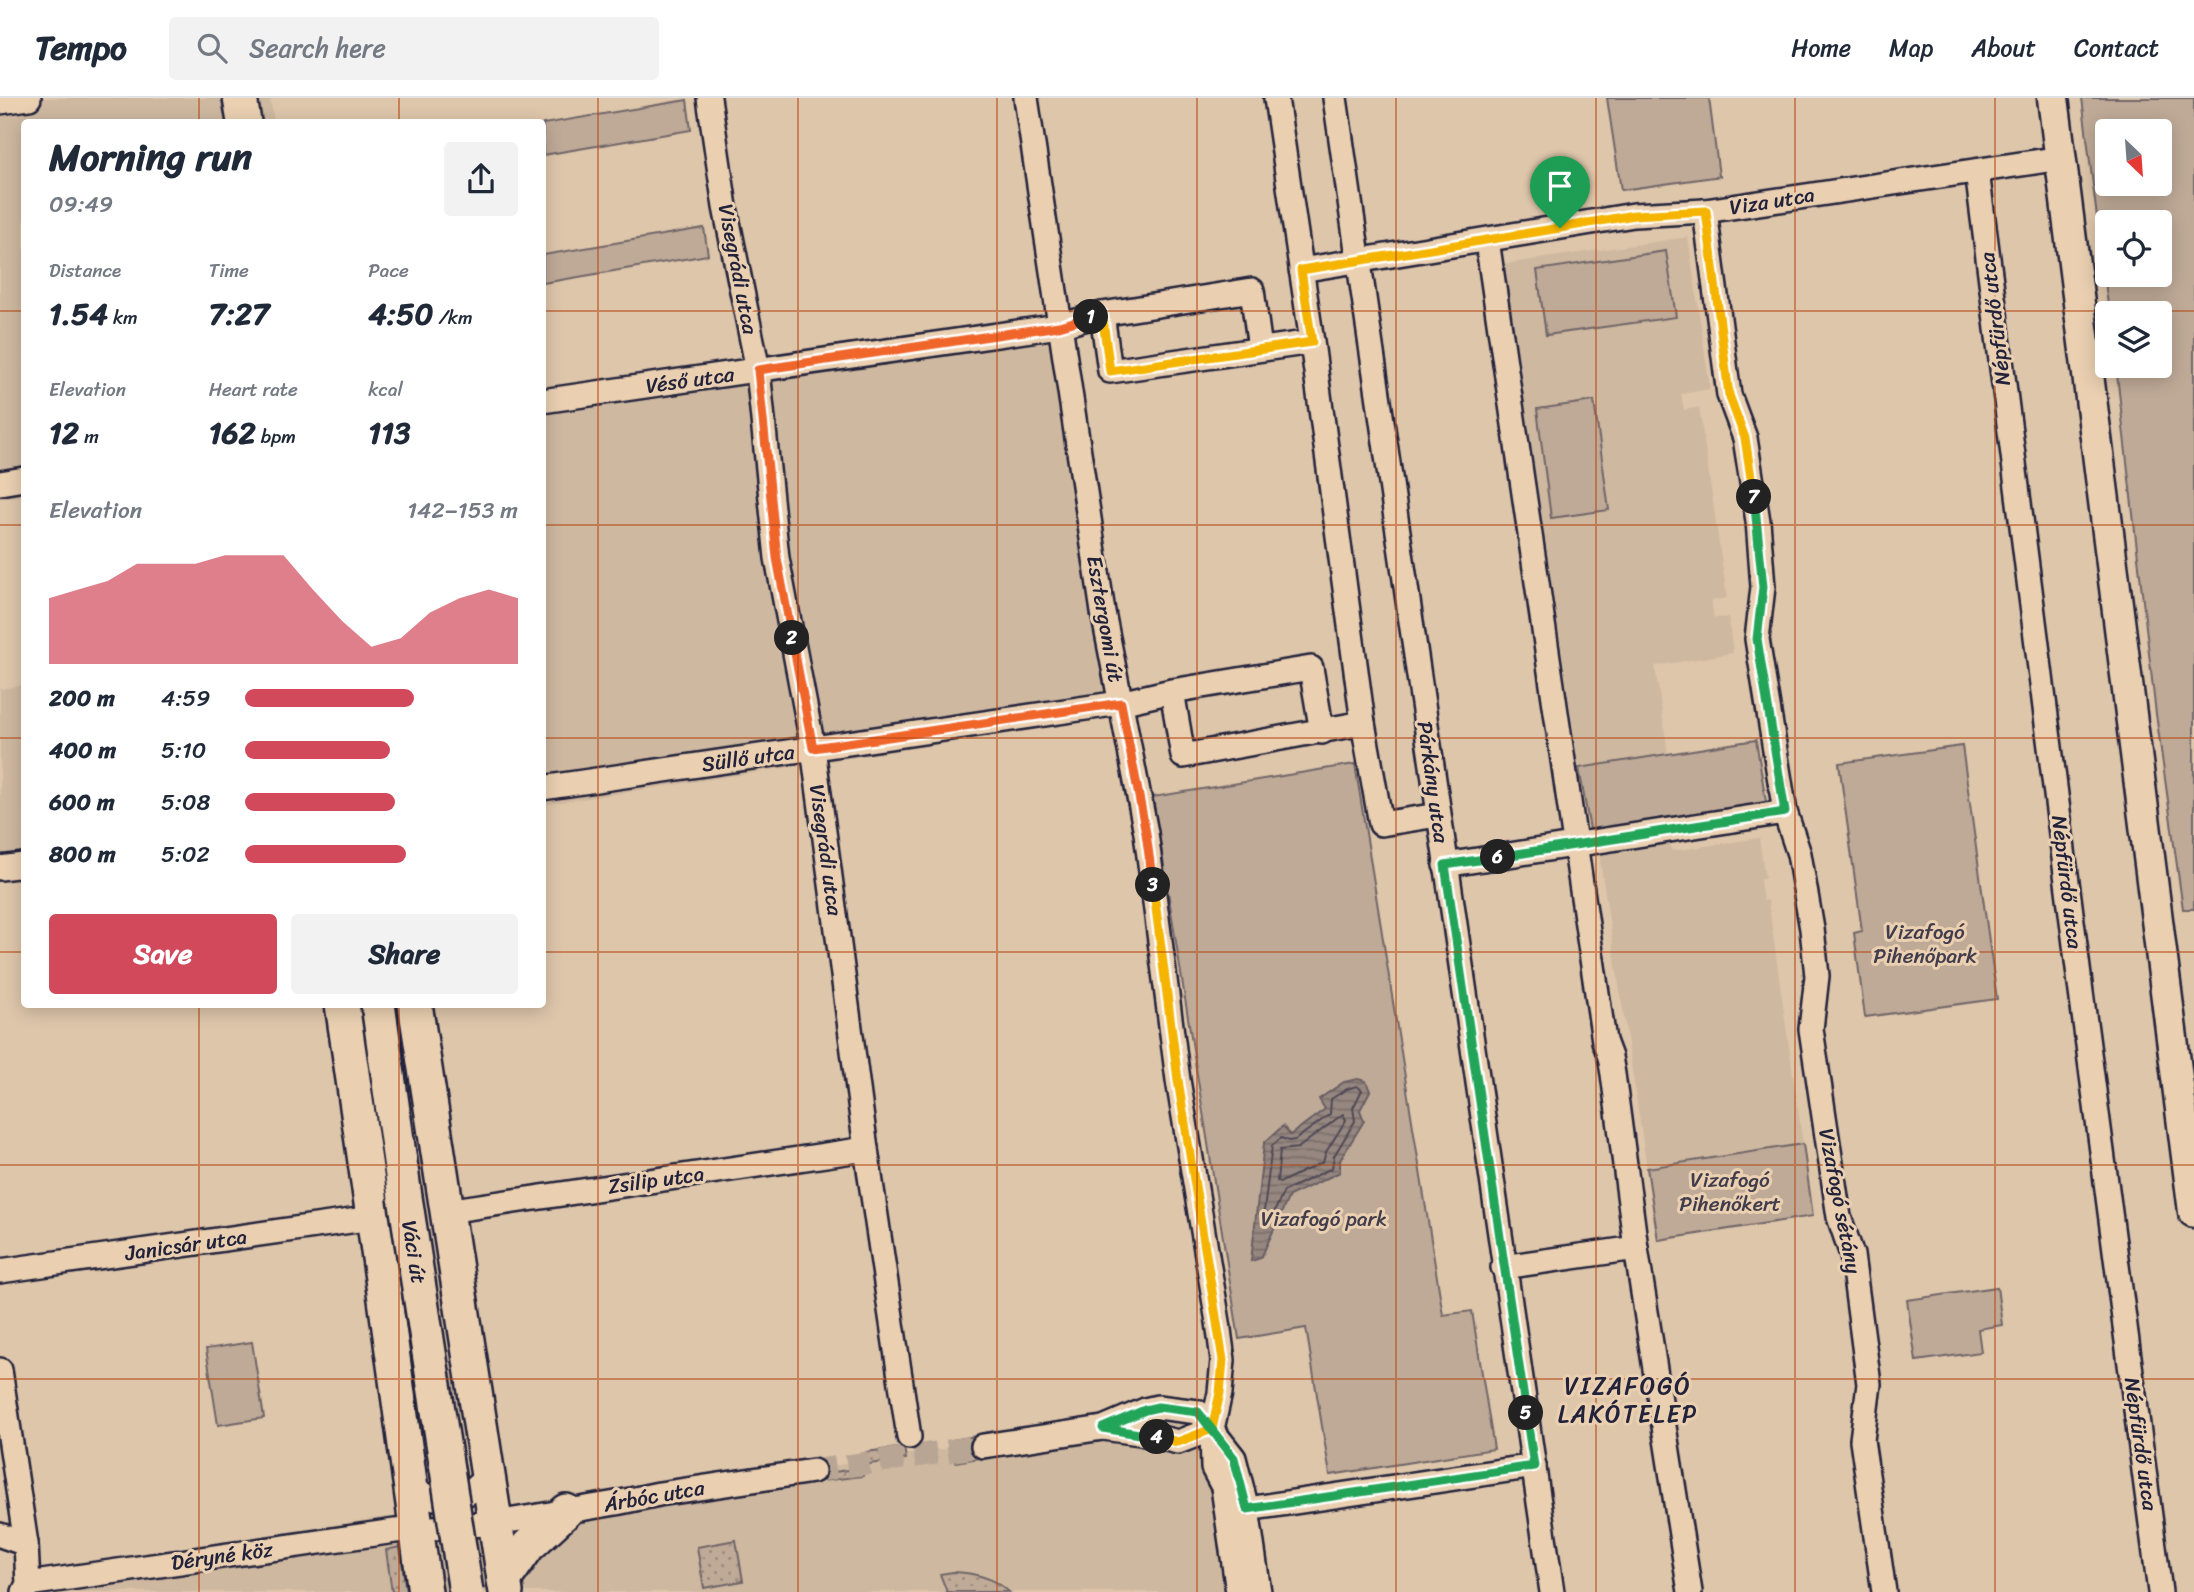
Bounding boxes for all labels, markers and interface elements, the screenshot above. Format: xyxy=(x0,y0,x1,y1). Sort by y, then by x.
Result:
search box xyxy=(169,17,659,80)
text: Tempo xyxy=(35,19,127,77)
text: Search here xyxy=(249,25,386,71)
text: Home xyxy=(1791,27,1851,69)
text: Map xyxy=(1889,27,1933,69)
text: About xyxy=(1971,27,2036,69)
text: Contact xyxy=(2074,27,2159,69)
icon: search xyxy=(193,29,231,67)
north arrow xyxy=(2095,119,2172,196)
map controls xyxy=(2095,119,2172,378)
text: Morning run xyxy=(49,124,252,191)
button: share xyxy=(444,142,518,216)
pin xyxy=(1530,156,1590,228)
icon: arrive xyxy=(1541,167,1579,205)
street label: Viza utca xyxy=(1727,175,1818,226)
text: 09:49 xyxy=(49,184,113,225)
street label: Visegrádi utca xyxy=(707,200,769,338)
button: locate xyxy=(2095,210,2172,287)
street label: Népfürdő utca xyxy=(1968,250,2022,388)
text: Distance xyxy=(49,254,121,287)
text: Time xyxy=(209,254,249,287)
text: Pace xyxy=(368,254,409,287)
text: 1.54 xyxy=(49,287,108,341)
text: 7:27 xyxy=(209,287,269,341)
text: 4:50 xyxy=(368,287,433,341)
pin: 1 xyxy=(1074,300,1108,334)
text: 1 xyxy=(1086,300,1095,333)
text: km xyxy=(108,301,138,334)
text: /km xyxy=(433,301,472,334)
button: layers xyxy=(2095,301,2172,378)
street label: Véső utca xyxy=(643,355,737,405)
text: Elevation xyxy=(49,373,126,406)
text: Heart rate xyxy=(209,373,298,406)
text: kcal xyxy=(368,373,403,406)
text: 12 xyxy=(49,406,79,460)
text: 162 xyxy=(209,406,256,460)
text: 113 xyxy=(368,406,411,460)
text: m xyxy=(79,420,99,453)
text: bpm xyxy=(256,420,296,453)
pin: 7 xyxy=(1736,480,1772,514)
text: 7 xyxy=(1748,480,1759,513)
text: Elevation xyxy=(49,490,142,531)
text: 142–153 m xyxy=(407,490,518,531)
street label: Esztergomi út xyxy=(1075,553,1135,685)
pin: 2 xyxy=(774,620,810,656)
text: 2 xyxy=(786,621,797,654)
text: 200 m xyxy=(49,678,115,719)
text: 4:59 xyxy=(161,678,211,719)
street label: Párkány utca xyxy=(1406,719,1460,846)
text: 400 m xyxy=(49,730,116,771)
text: 5:10 xyxy=(161,730,206,771)
street label: Süllő utca xyxy=(699,733,797,783)
text: 600 m xyxy=(49,782,115,823)
text: 5:08 xyxy=(161,782,210,823)
street label: Visegrádi utca xyxy=(798,782,854,919)
street label: Népfürdő utca xyxy=(2040,813,2094,951)
text: 800 m xyxy=(49,834,116,875)
text: 5:02 xyxy=(161,834,210,875)
pin: 6 xyxy=(1480,840,1516,874)
text: 6 xyxy=(1492,840,1503,873)
pin: 3 xyxy=(1136,868,1170,902)
text: 3 xyxy=(1147,868,1158,901)
park label: Vizafogó Pihenőpark xyxy=(1873,913,1977,975)
button: Save xyxy=(49,914,277,994)
button: Share xyxy=(291,914,518,994)
street label: Vizafogó sétány xyxy=(1807,1125,1873,1277)
street label: Zsilip utca xyxy=(605,1154,707,1206)
park label: Vizafogó Pihenőkert xyxy=(1679,1161,1781,1223)
park label: Vizafogó park xyxy=(1261,1200,1387,1238)
street label: Janicsár utca xyxy=(122,1218,250,1272)
street label: Váci út xyxy=(390,1218,438,1286)
district label: VIZAFOGÓ LAKÓTELEP xyxy=(1558,1365,1698,1435)
street label: Népfürdő utca xyxy=(2113,1375,2169,1513)
pin: 5 xyxy=(1508,1396,1544,1430)
text: 5 xyxy=(1520,1396,1531,1429)
pin: 4 xyxy=(1140,1420,1174,1454)
text: 4 xyxy=(1151,1420,1162,1453)
street label: Árbóc utca xyxy=(600,1468,708,1524)
street label: Déryné köz xyxy=(169,1530,276,1582)

